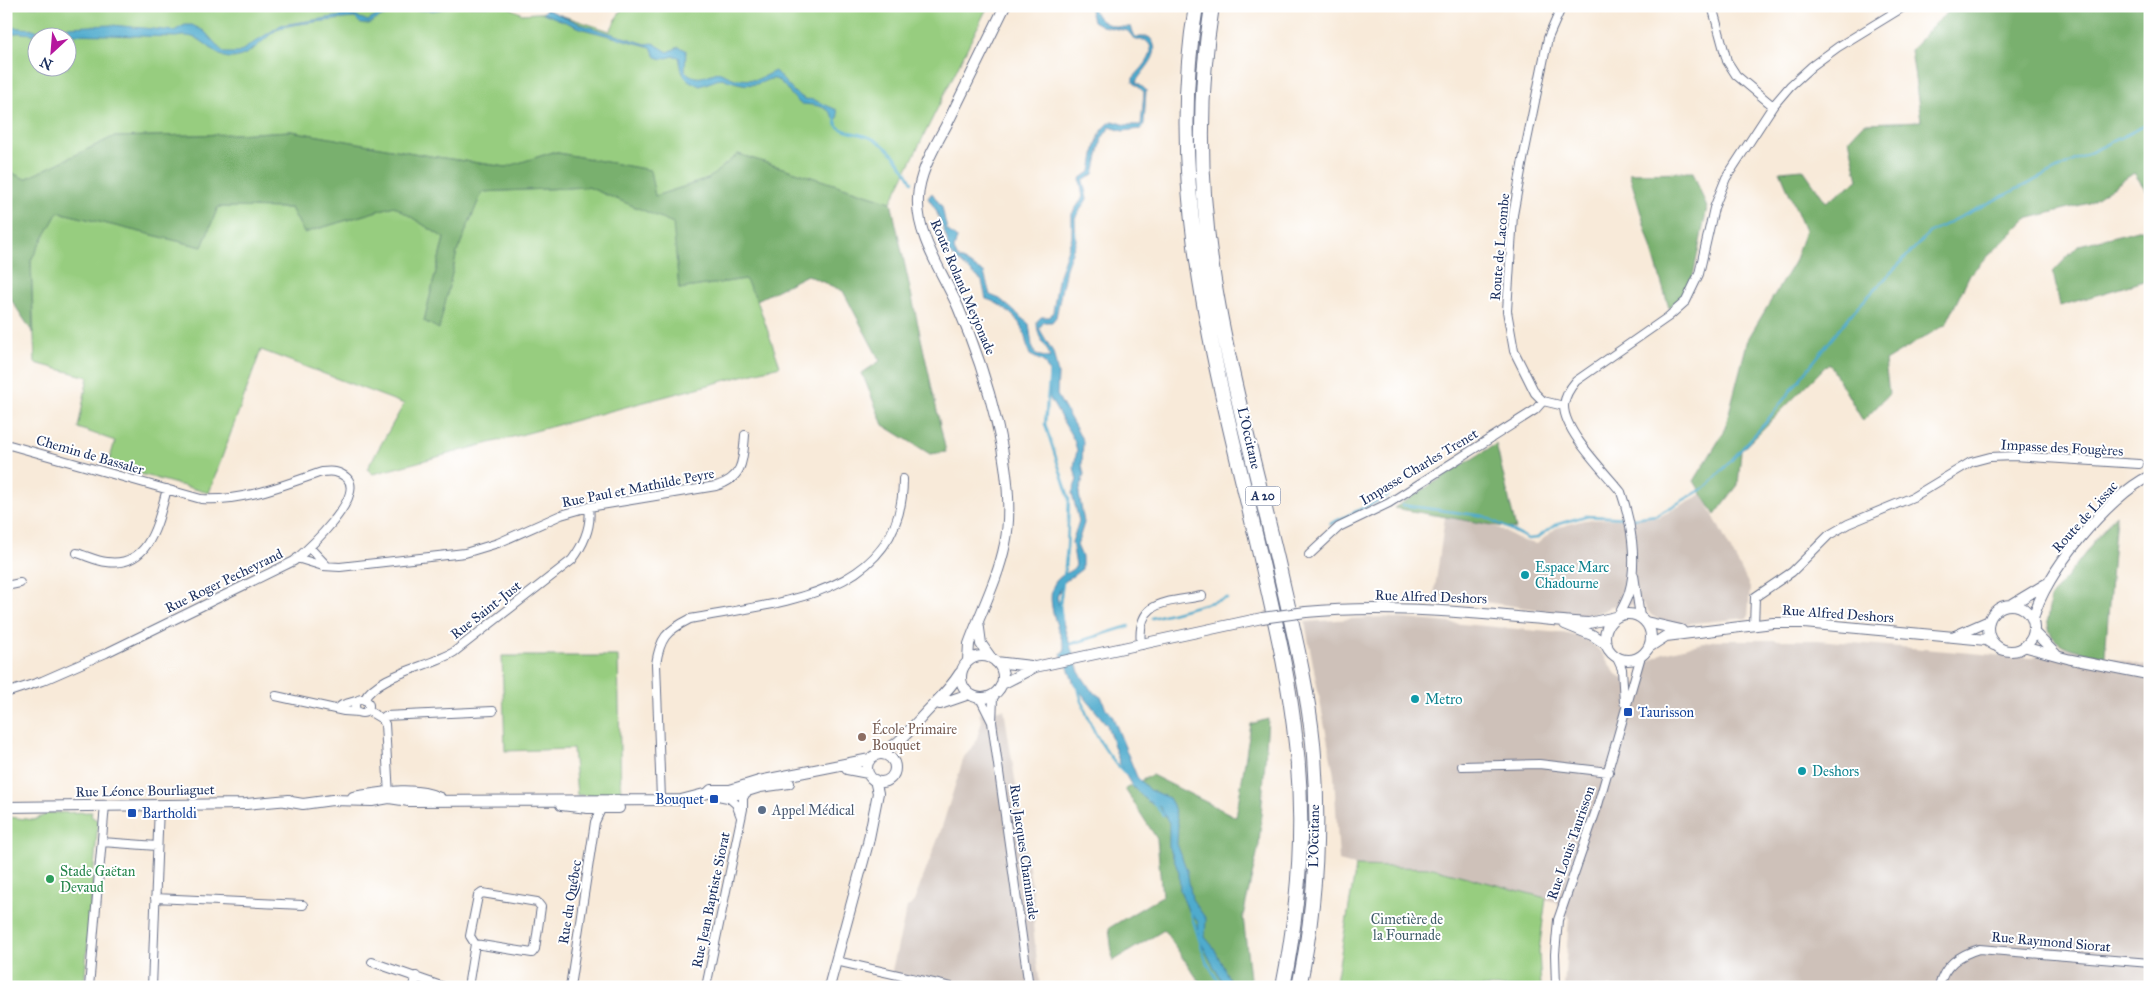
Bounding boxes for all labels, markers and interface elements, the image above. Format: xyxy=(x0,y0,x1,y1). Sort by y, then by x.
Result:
north arrow xyxy=(28,28,78,78)
text: N xyxy=(37,53,56,73)
street label: Route de Lacombe xyxy=(1487,192,1513,301)
street label: Route Roland Meyjonade xyxy=(927,217,999,358)
street label: L'Occitane xyxy=(1234,405,1264,471)
street label: Impasse Charles Trenet xyxy=(1357,425,1481,509)
street label: Chemin de Bassaler xyxy=(34,431,147,479)
street label: Impasse des Fougères xyxy=(2000,436,2124,460)
street label: Rue Paul et Mathilde Peyre xyxy=(560,465,716,511)
street label: Route de Lissac xyxy=(2048,478,2122,556)
road number: A 20 xyxy=(1246,486,1280,506)
street label: Rue Roger Pecheyrand xyxy=(162,545,286,617)
place label: Espace Marc Chadourne xyxy=(1535,559,1609,592)
marker: Espace Marc Chadourne xyxy=(1519,569,1531,581)
street label: Rue Saint-Just xyxy=(447,577,525,644)
street label: Rue Alfred Deshors xyxy=(1375,587,1487,607)
street label: Rue Alfred Deshors xyxy=(1781,602,1895,626)
place label: Metro xyxy=(1425,691,1462,708)
marker: Metro xyxy=(1409,693,1421,705)
place label: Taurisson xyxy=(1638,704,1695,721)
marker: Taurisson xyxy=(1622,706,1634,718)
place label: École Primaire Bouquet xyxy=(872,719,957,755)
marker: École Primaire Bouquet xyxy=(856,731,868,743)
place label: Deshors xyxy=(1812,763,1859,780)
marker: Deshors xyxy=(1796,765,1808,777)
street label: Rue Léonce Bourliaguet xyxy=(75,781,215,801)
street label: Rue Jacques Chaminade xyxy=(1005,783,1042,921)
street label: Rue Louis Taurisson xyxy=(1544,784,1599,902)
place label: Bouquet xyxy=(655,791,704,809)
marker: Bouquet xyxy=(708,793,720,805)
place label: Appel Médical xyxy=(771,802,855,819)
marker: Appel Médical xyxy=(756,804,768,816)
street label: L'Occitane xyxy=(1305,804,1323,868)
place label: Bartholdi xyxy=(142,805,197,822)
marker: Bartholdi xyxy=(126,807,138,819)
street label: Rue Jean Baptiste Siorat xyxy=(688,830,735,970)
street label: Rue du Québec xyxy=(555,858,585,945)
place label: Stade Gaëtan Devaud xyxy=(60,863,136,896)
marker: Stade Gaëtan Devaud xyxy=(44,873,56,885)
park label: Cimetière de la Fournade xyxy=(1371,911,1443,944)
street label: Rue Raymond Siorat xyxy=(1991,928,2111,956)

